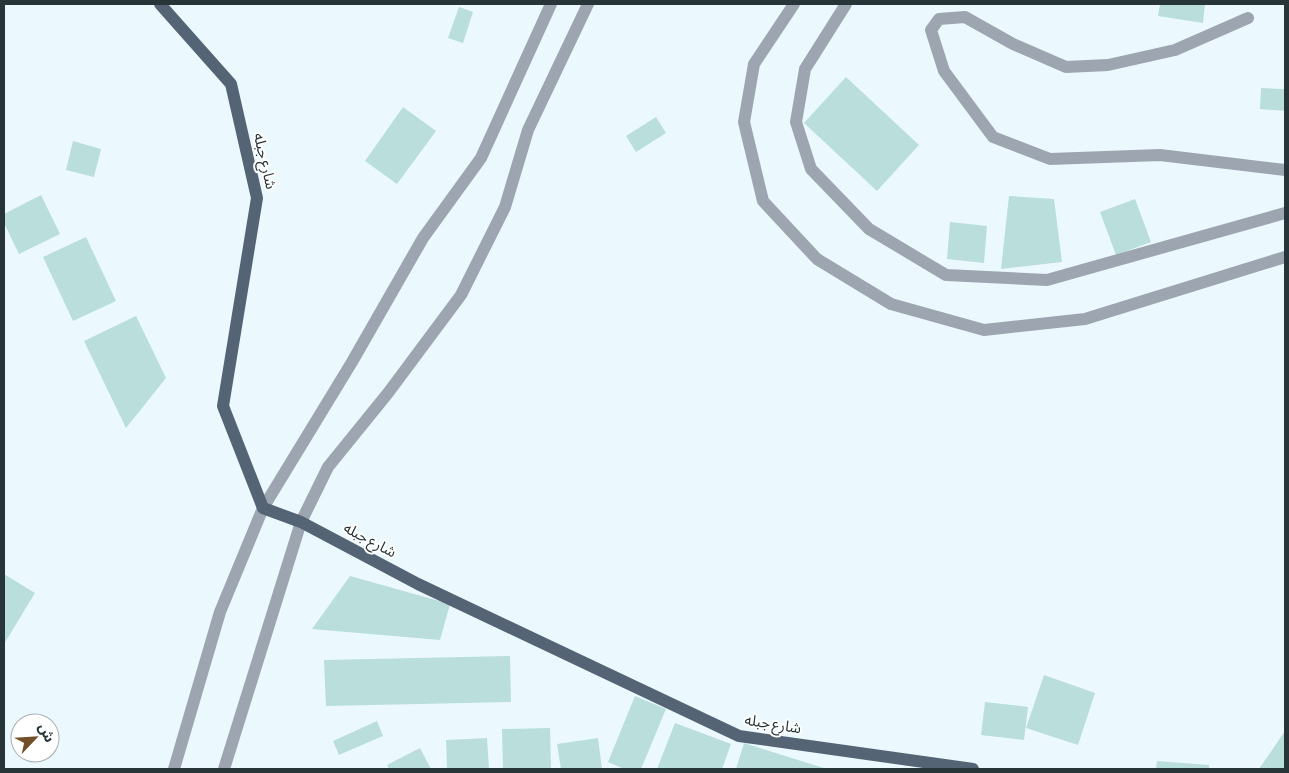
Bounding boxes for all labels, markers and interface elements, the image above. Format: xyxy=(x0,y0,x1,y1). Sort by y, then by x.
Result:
street label: شارع جبله xyxy=(247,131,280,192)
street label: شارع جبله xyxy=(339,519,400,564)
street label: شارع جبله xyxy=(743,711,803,740)
north arrow xyxy=(10,713,60,763)
text: ش xyxy=(35,720,58,745)

